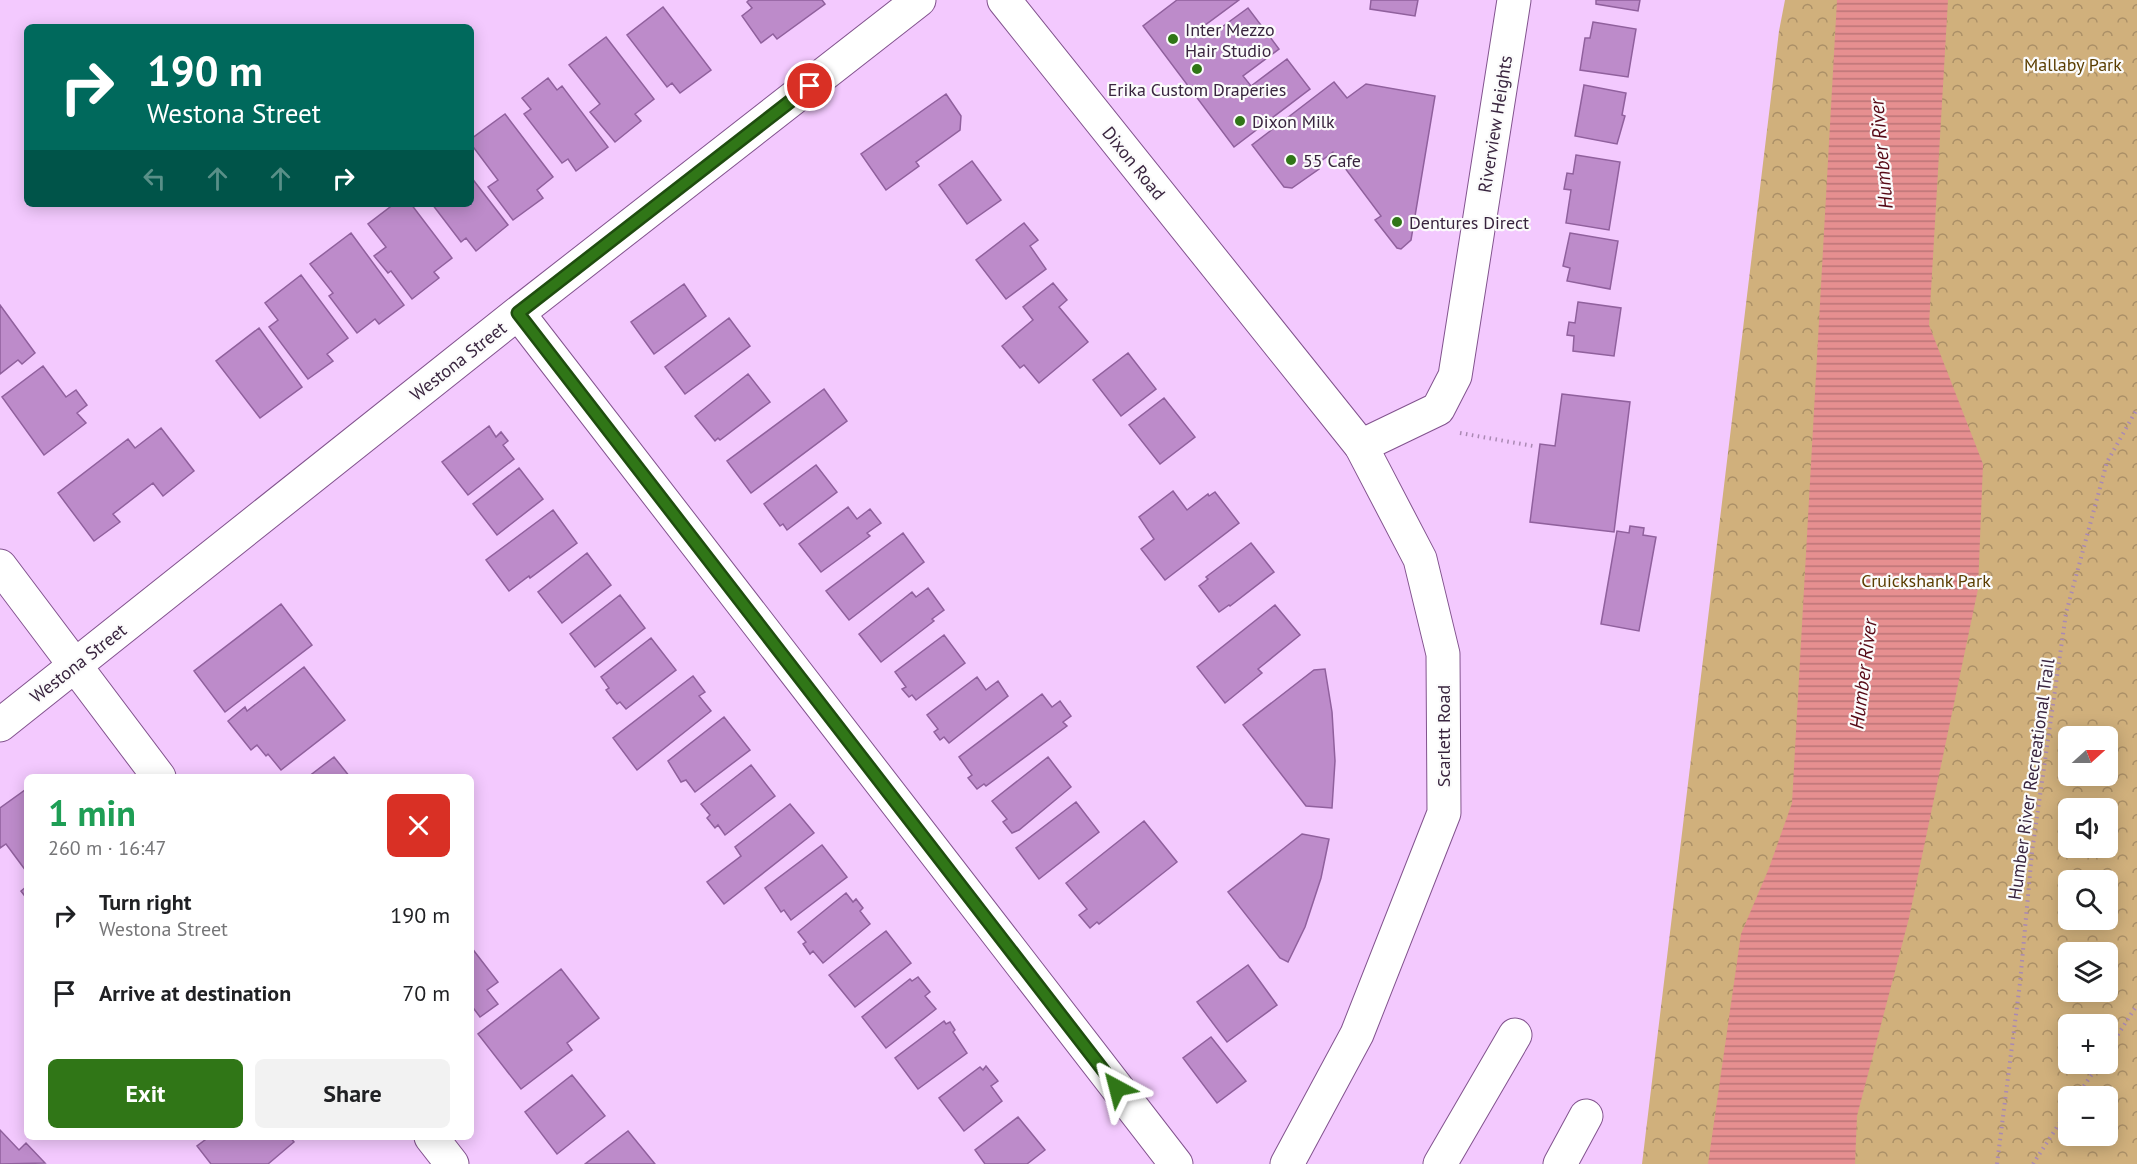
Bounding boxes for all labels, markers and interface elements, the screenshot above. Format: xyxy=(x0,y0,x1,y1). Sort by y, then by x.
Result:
place label: Inter Mezzo Hair Studio xyxy=(1185,18,1275,62)
marker: Inter Mezzo Hair Studio xyxy=(1166,32,1180,46)
text: 190 m xyxy=(147,43,263,98)
icon: right xyxy=(48,48,126,126)
park label: Mallaby Park xyxy=(2024,53,2122,76)
street label: Riverview Heights xyxy=(1473,54,1517,194)
pin xyxy=(784,60,835,111)
marker: Erika Custom Draperies xyxy=(1190,62,1204,76)
icon: arrive xyxy=(793,69,826,102)
place label: Erika Custom Draperies xyxy=(1108,78,1286,101)
text: Westona Street xyxy=(147,96,321,130)
water label: Humber River xyxy=(1863,96,1899,210)
place label: Dixon Milk xyxy=(1252,110,1335,133)
marker: Dixon Milk xyxy=(1233,114,1247,128)
street label: Dixon Road xyxy=(1097,122,1171,204)
place label: 55 Cafe xyxy=(1303,149,1361,172)
marker: 55 Cafe xyxy=(1284,153,1298,167)
icon: left xyxy=(138,162,171,195)
icon: ahead xyxy=(201,162,234,195)
icon: ahead xyxy=(264,162,297,195)
icon: right xyxy=(327,162,360,195)
place label: Dentures Direct xyxy=(1409,211,1529,234)
marker: Dentures Direct xyxy=(1390,215,1404,229)
street label: Westona Street xyxy=(405,316,511,406)
park label: Cruickshank Park xyxy=(1861,569,1991,592)
water label: Humber River xyxy=(1843,616,1883,730)
street label: Westona Street xyxy=(25,618,131,708)
street label: Humber River Recreational Trail xyxy=(2003,656,2059,901)
street label: Scarlett Road xyxy=(1432,685,1455,787)
north arrow xyxy=(2058,726,2118,786)
map controls xyxy=(2058,726,2118,1146)
text: 1 min xyxy=(48,789,136,836)
button: close xyxy=(387,794,450,857)
button: sound xyxy=(2058,798,2118,858)
text: 260 m · 16:47 xyxy=(48,835,166,861)
button: search xyxy=(2058,870,2118,930)
text: Turn right xyxy=(99,888,191,916)
icon: right xyxy=(48,899,81,932)
text: 190 m xyxy=(390,901,450,929)
text: Westona Street xyxy=(99,916,228,942)
button: layers xyxy=(2058,942,2118,1002)
icon: arrive xyxy=(48,977,81,1010)
text: Arrive at destination xyxy=(99,979,291,1007)
text: 70 m xyxy=(402,979,450,1007)
button: + xyxy=(2058,1014,2118,1074)
position arrow xyxy=(1085,1056,1149,1120)
button: Exit xyxy=(48,1059,243,1128)
button: Share xyxy=(255,1059,450,1128)
button: − xyxy=(2058,1086,2118,1146)

